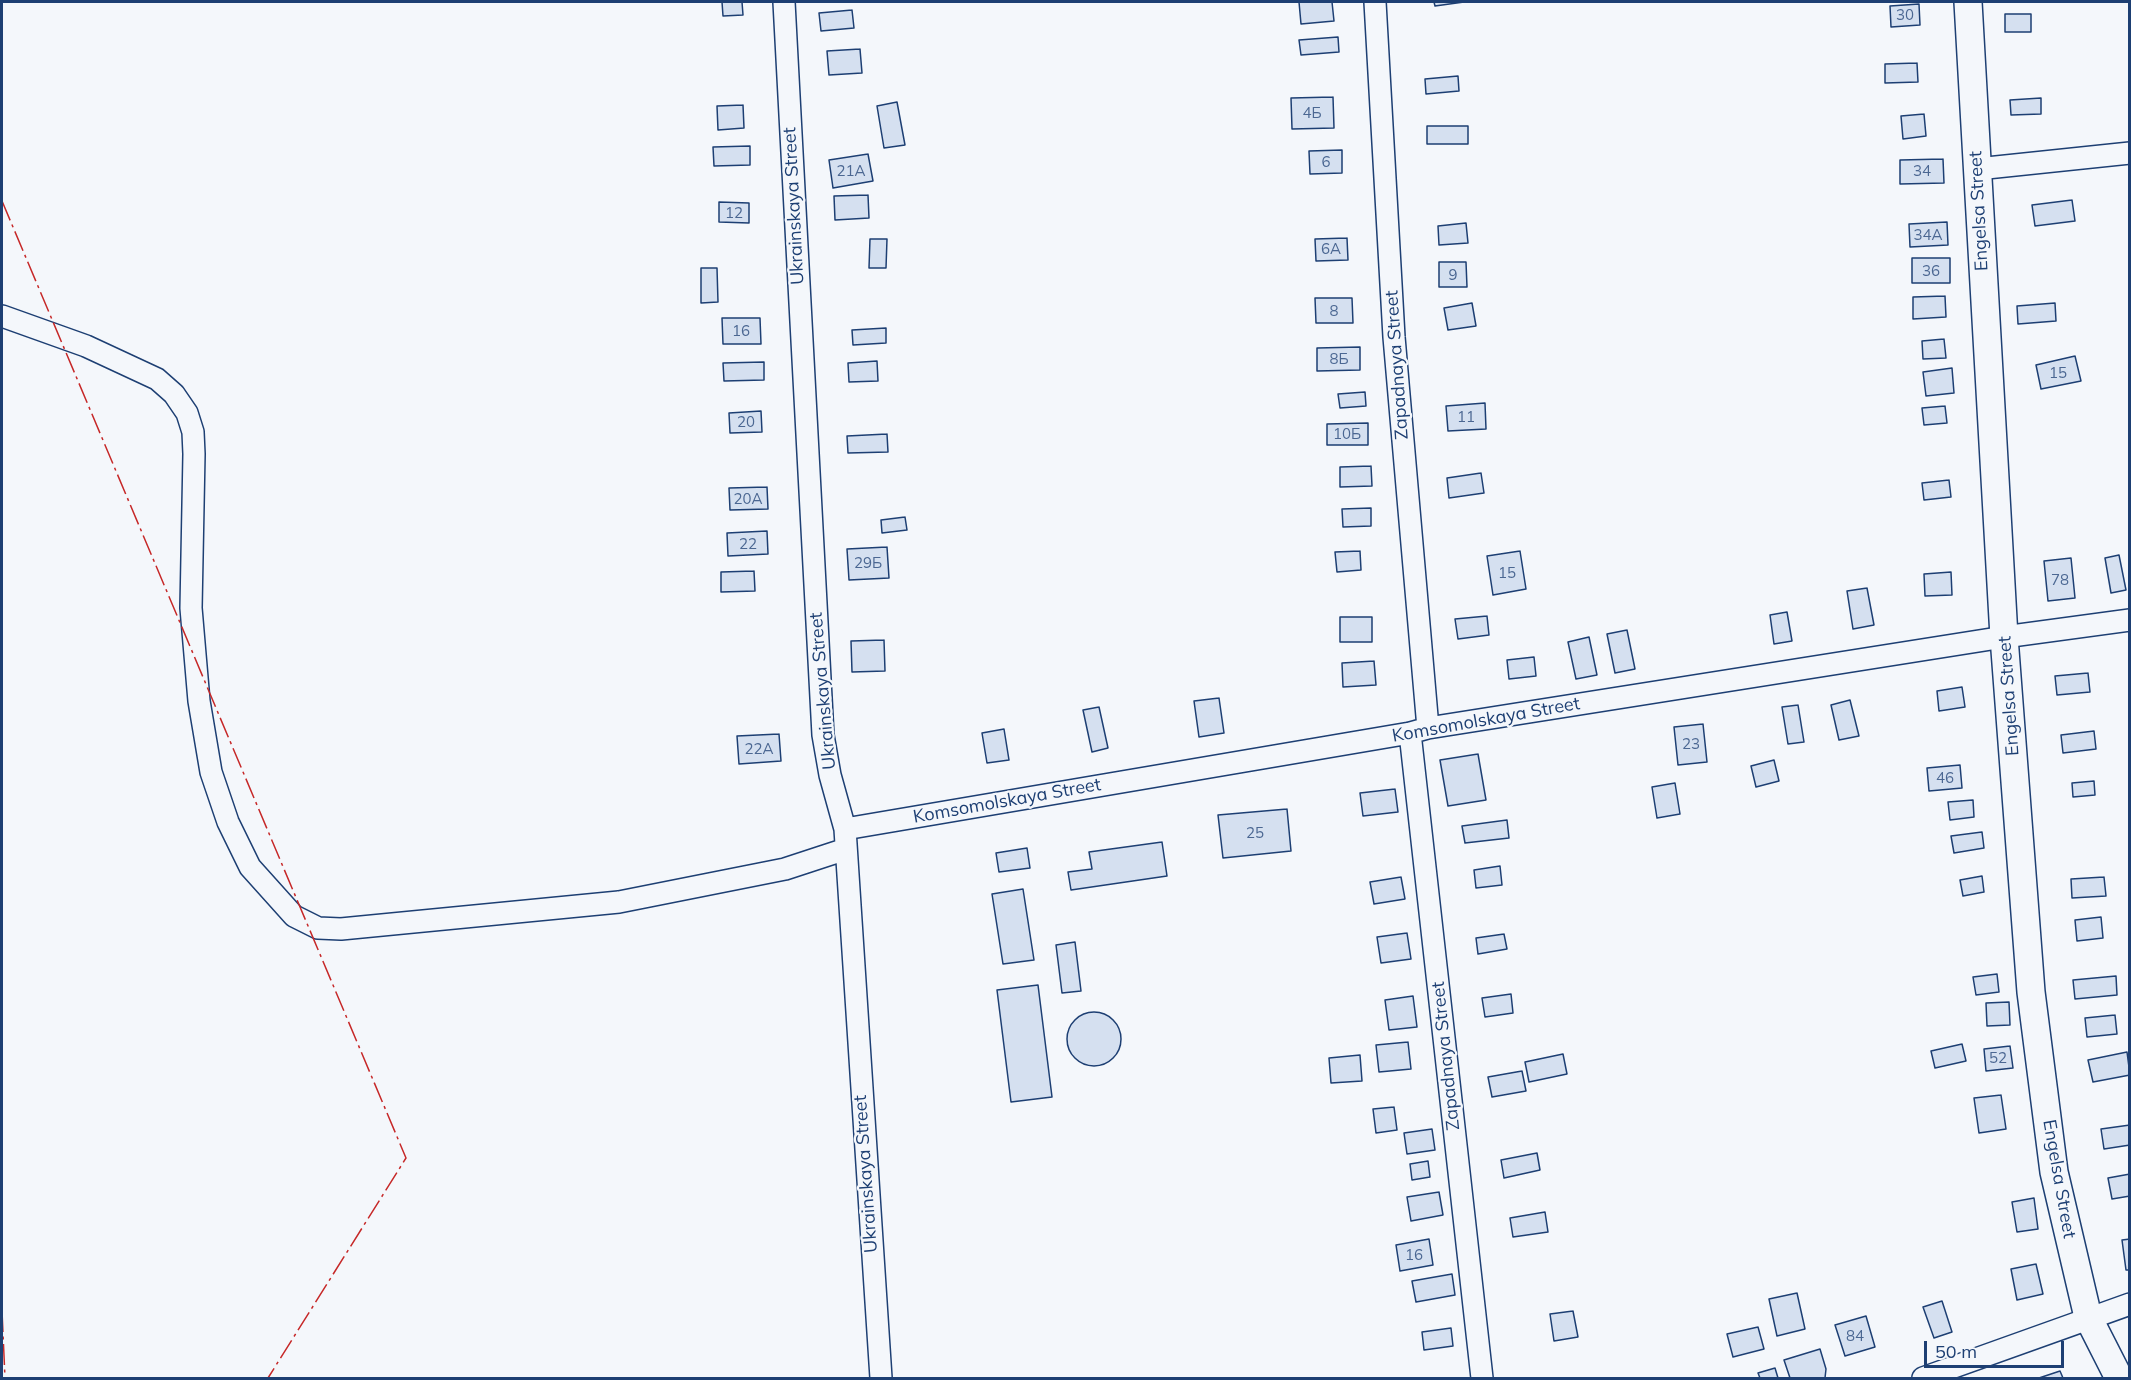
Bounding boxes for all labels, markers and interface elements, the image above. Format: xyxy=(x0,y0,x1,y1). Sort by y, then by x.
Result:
house number: 30 xyxy=(1896,6,1914,24)
house number: 4Б xyxy=(1302,104,1322,122)
street label: Ukrainskaya Street xyxy=(779,127,809,285)
street label: Engelsa Street xyxy=(1965,150,1993,272)
house number: 6 xyxy=(1322,153,1330,171)
house number: 21А xyxy=(836,162,866,180)
house number: 34 xyxy=(1913,162,1931,180)
house number: 12 xyxy=(725,204,743,222)
house number: 34А xyxy=(1913,226,1943,244)
house number: 6А xyxy=(1321,240,1341,258)
house number: 36 xyxy=(1922,262,1940,280)
house number: 9 xyxy=(1449,266,1457,284)
street label: Zapadnaya Street xyxy=(1381,290,1413,440)
house number: 8 xyxy=(1330,302,1338,320)
house number: 16 xyxy=(732,322,750,340)
house number: 8Б xyxy=(1329,350,1349,368)
house number: 15 xyxy=(2049,364,2067,382)
house number: 11 xyxy=(1457,408,1475,426)
house number: 20 xyxy=(737,413,755,431)
house number: 10Б xyxy=(1333,425,1361,443)
house number: 20А xyxy=(733,490,763,508)
house number: 22 xyxy=(739,535,757,553)
house number: 29Б xyxy=(854,554,882,572)
house number: 15 xyxy=(1498,564,1516,582)
house number: 78 xyxy=(2051,571,2069,589)
street label: Ukrainskaya Street xyxy=(805,611,841,771)
street label: Engelsa Street xyxy=(1994,635,2024,757)
street label: Komsomolskaya Street xyxy=(1390,693,1582,747)
house number: 23 xyxy=(1682,735,1700,753)
house number: 22А xyxy=(744,740,774,758)
house number: 46 xyxy=(1936,769,1954,787)
street label: Komsomolskaya Street xyxy=(911,774,1103,828)
house number: 25 xyxy=(1246,824,1264,842)
street label: Zapadnaya Street xyxy=(1427,980,1465,1132)
house number: 52 xyxy=(1989,1049,2007,1067)
street label: Ukrainskaya Street xyxy=(850,1094,882,1254)
street label: Engelsa Street xyxy=(2038,1118,2080,1240)
house number: 16 xyxy=(1405,1246,1423,1264)
house number: 84 xyxy=(1846,1327,1864,1345)
scale bar xyxy=(1927,1329,2066,1367)
text: 50 m xyxy=(1935,1340,1977,1363)

